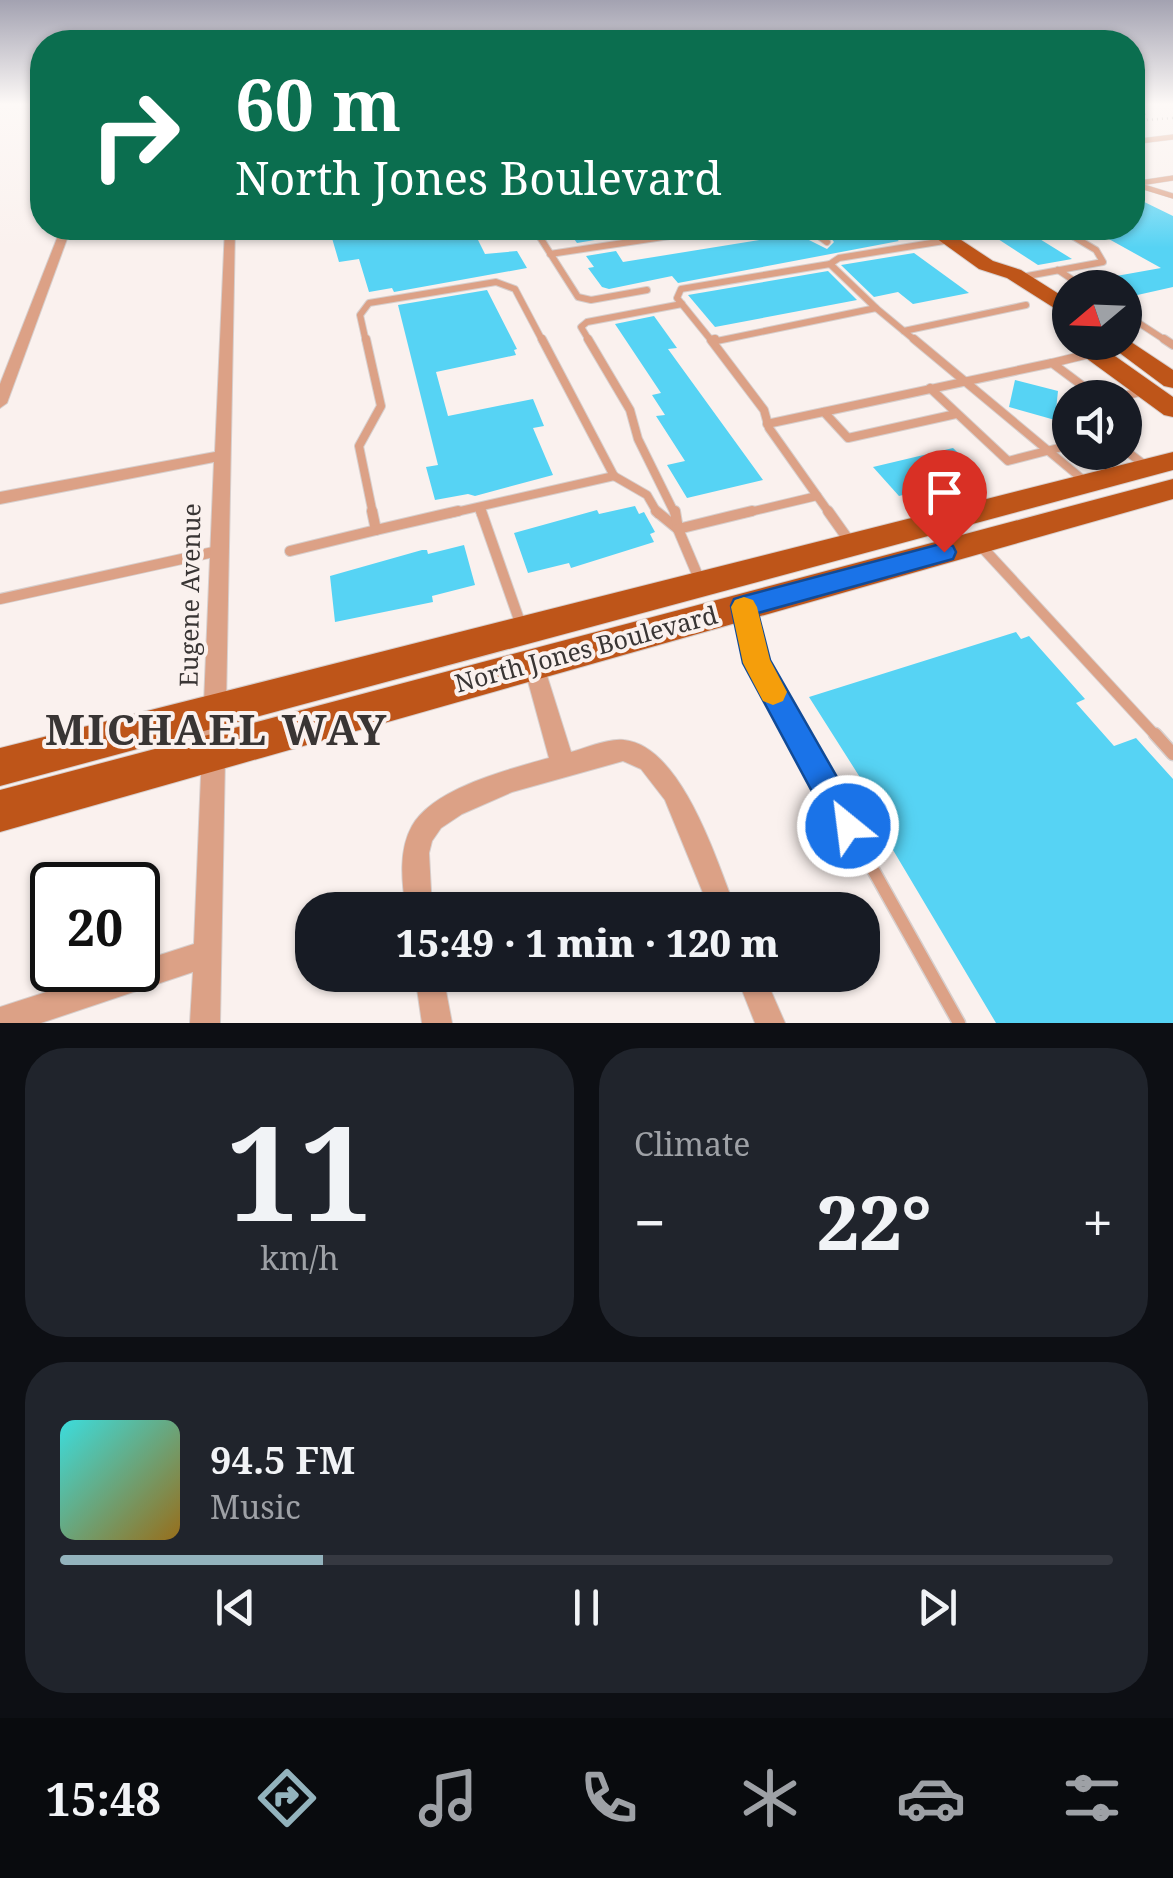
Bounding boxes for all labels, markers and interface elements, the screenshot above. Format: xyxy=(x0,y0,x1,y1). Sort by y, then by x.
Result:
text: 60 m xyxy=(235,56,401,152)
icon: right xyxy=(70,70,200,200)
text: North Jones Boulevard xyxy=(235,147,722,208)
north arrow xyxy=(1052,270,1142,360)
map controls xyxy=(1052,270,1142,470)
button: sound xyxy=(1052,380,1142,470)
pin xyxy=(902,450,987,553)
icon: arrive xyxy=(917,465,972,520)
street label: Eugene Avenue xyxy=(170,503,208,687)
street label: North Jones Boulevard xyxy=(451,597,721,699)
district label: MICHAEL WAY xyxy=(45,700,389,757)
position arrow xyxy=(796,774,900,878)
speed limit sign: 20 xyxy=(30,862,160,992)
text: 15:49 · 1 min · 120 m xyxy=(396,916,779,968)
text: 11 xyxy=(226,1082,373,1259)
text: Climate xyxy=(634,1122,750,1165)
text: 22° xyxy=(817,1170,932,1272)
text: − xyxy=(634,1184,666,1259)
text: + xyxy=(1082,1184,1113,1259)
text: km/h xyxy=(260,1236,339,1279)
text: 94.5 FM xyxy=(210,1433,355,1485)
text: Music xyxy=(210,1485,301,1528)
icon: previous xyxy=(208,1580,263,1635)
icon: pause xyxy=(559,1580,614,1635)
icon: next xyxy=(910,1580,965,1635)
icon: directions xyxy=(252,1763,322,1833)
icon: music xyxy=(413,1763,483,1833)
icon: phone xyxy=(574,1763,644,1833)
icon: climate xyxy=(735,1763,805,1833)
icon: car xyxy=(896,1763,966,1833)
icon: filters xyxy=(1057,1763,1127,1833)
text: 15:48 xyxy=(46,1768,161,1829)

